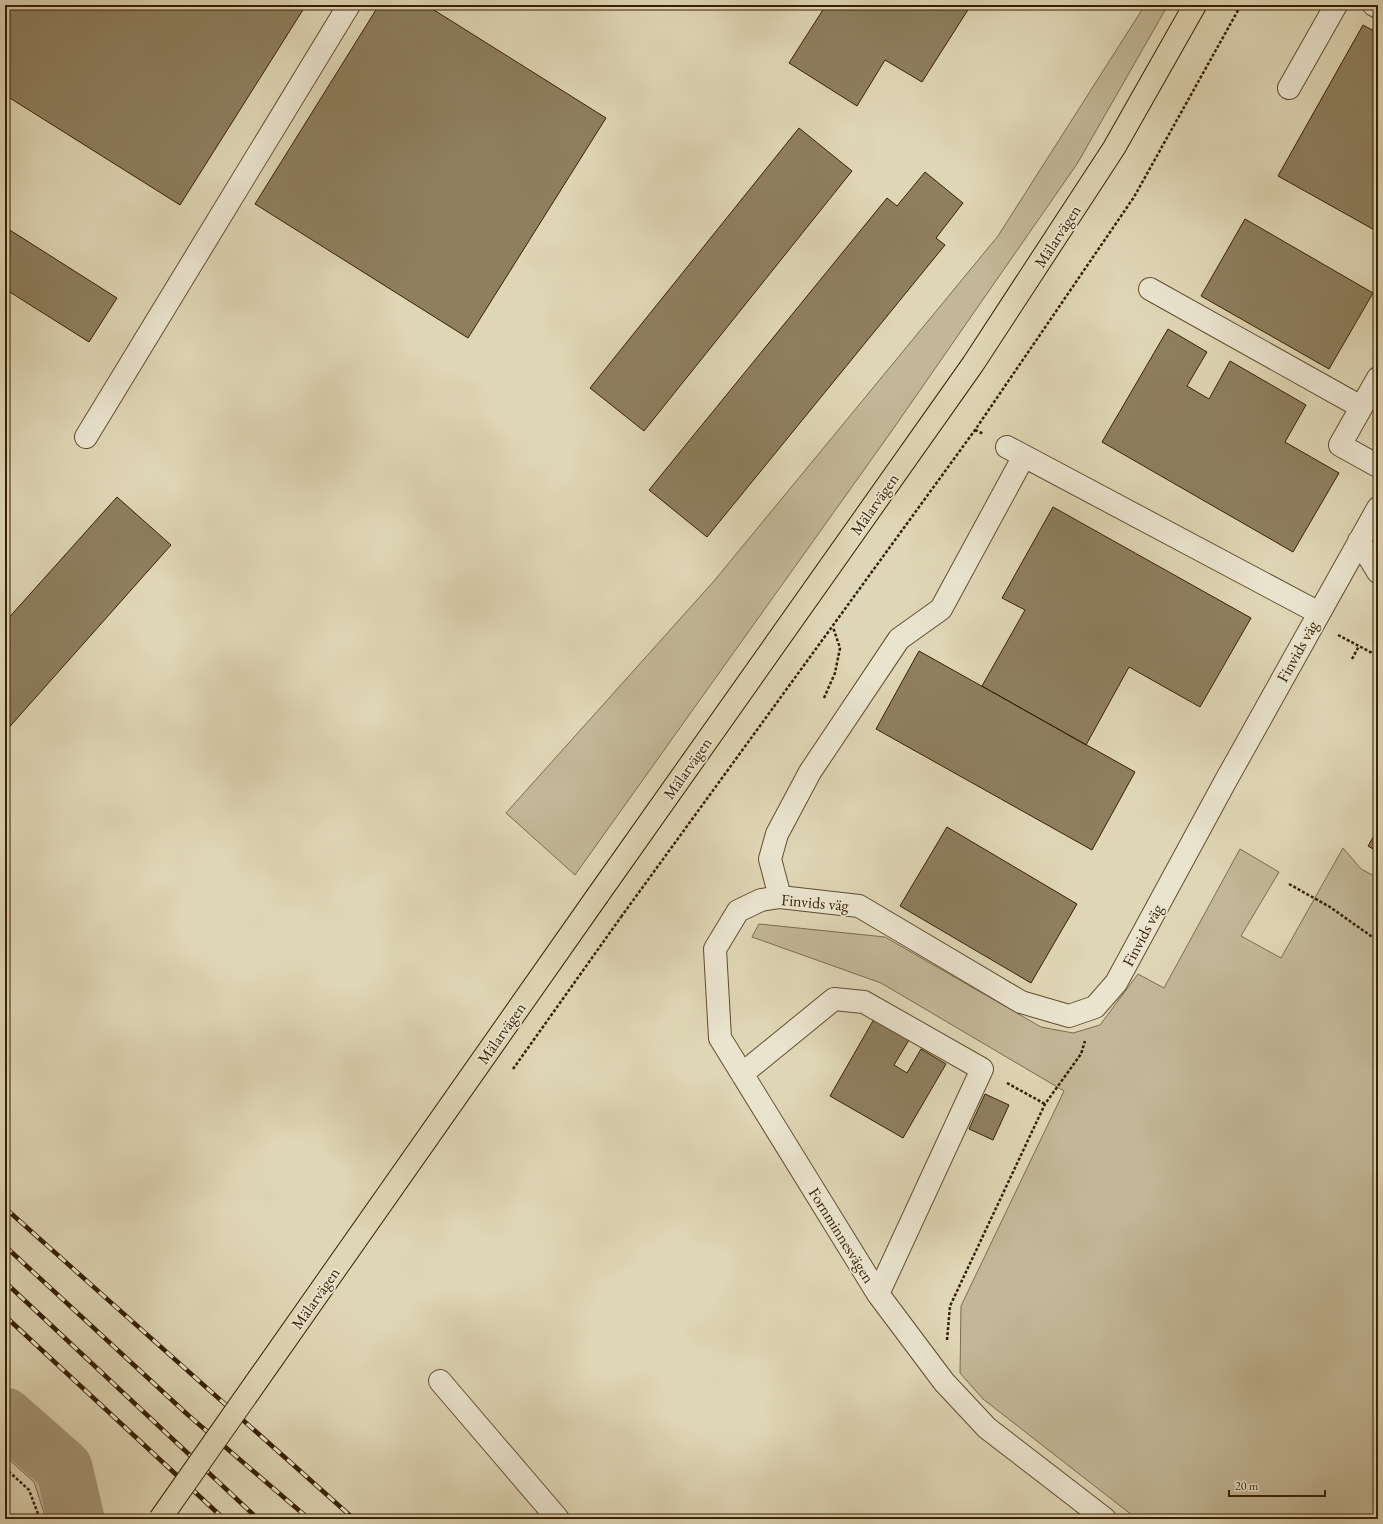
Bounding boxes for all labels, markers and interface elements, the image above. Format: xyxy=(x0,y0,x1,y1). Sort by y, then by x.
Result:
street label: Mälarvägen xyxy=(1029,200,1086,272)
street label: Mälarvägen xyxy=(845,469,904,539)
street label: Finvids väg xyxy=(1272,616,1324,686)
street label: Mälarvägen xyxy=(658,733,717,803)
street label: Finvids väg xyxy=(780,889,851,916)
street label: Finvids väg xyxy=(1117,900,1168,970)
street label: Mälarvägen xyxy=(472,998,531,1068)
street label: Fornminnesvägen xyxy=(804,1184,880,1287)
street label: Mälarvägen xyxy=(286,1263,345,1333)
scale bar xyxy=(1229,1472,1325,1498)
text: 20 m xyxy=(1235,1478,1259,1494)

